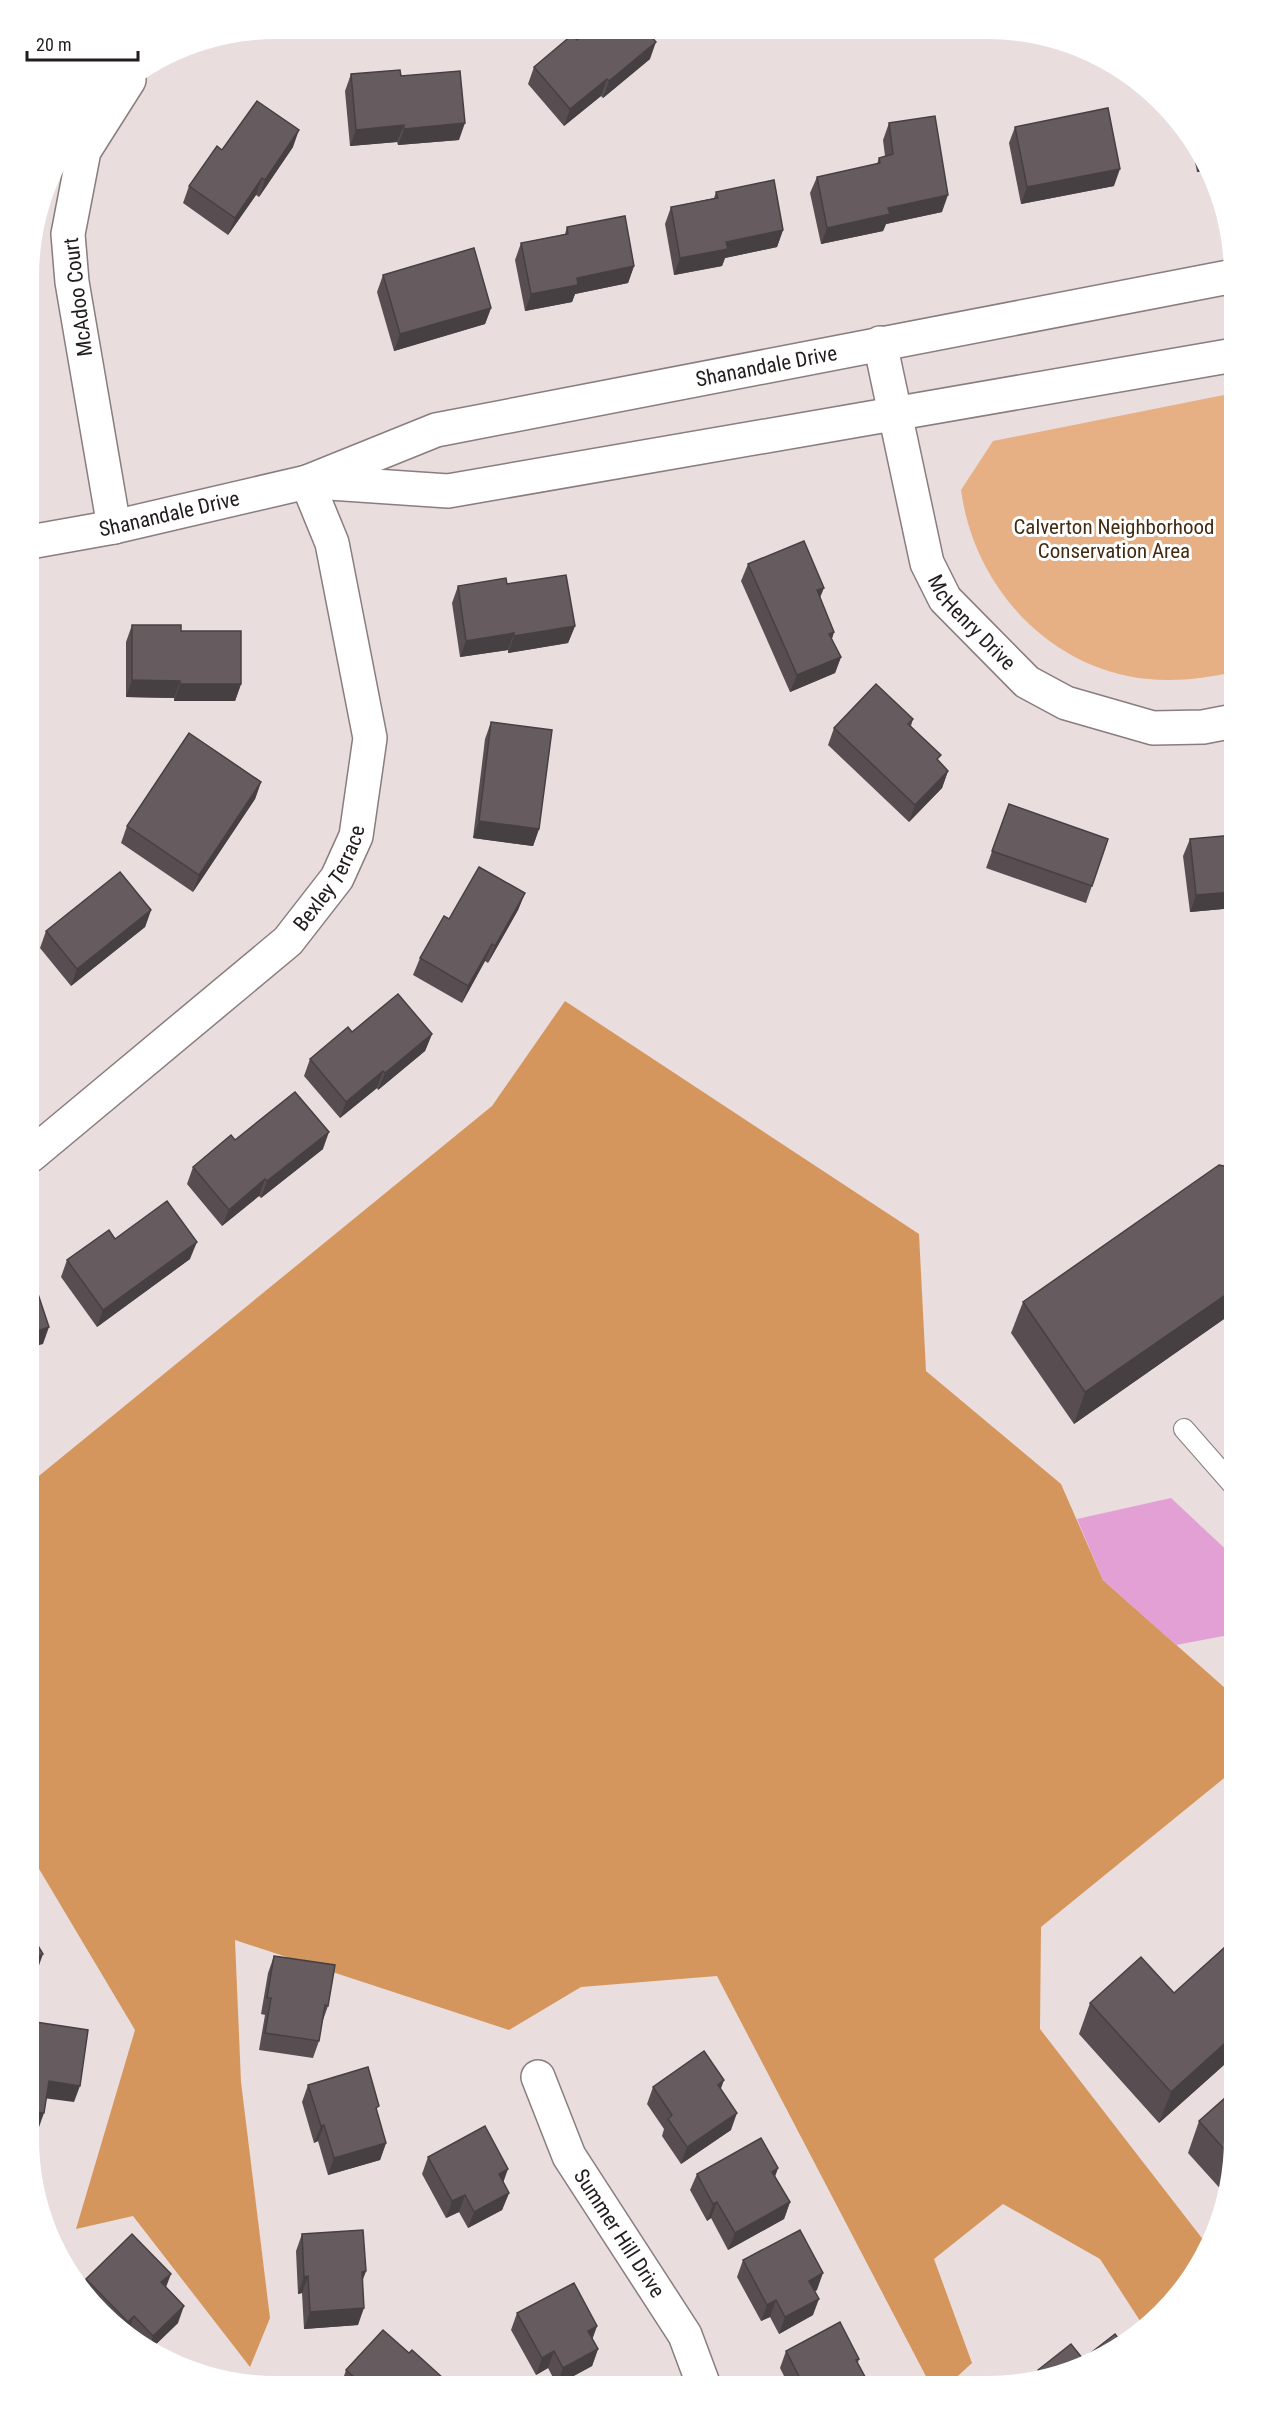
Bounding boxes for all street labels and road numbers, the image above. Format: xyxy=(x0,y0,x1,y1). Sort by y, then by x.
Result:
street label: McAdoo Court xyxy=(59,236,97,358)
street label: Shanandale Drive xyxy=(694,341,839,392)
street label: Shanandale Drive xyxy=(97,486,242,541)
street label: McHenry Drive xyxy=(923,571,1021,675)
street label: Bexley Terrace xyxy=(288,824,369,936)
street label: Summer Hill Drive xyxy=(569,2165,670,2302)

